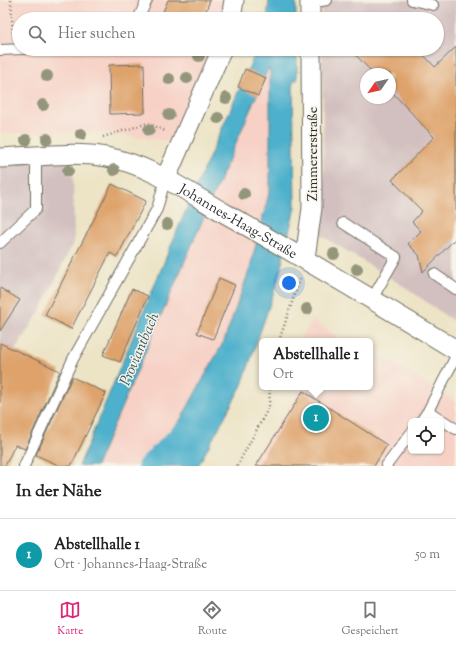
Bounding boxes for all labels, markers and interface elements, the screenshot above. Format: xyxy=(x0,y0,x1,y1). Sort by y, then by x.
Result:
search box xyxy=(12,12,444,56)
icon: search xyxy=(26,23,48,45)
text: Hier suchen xyxy=(58,24,136,45)
north arrow xyxy=(360,68,396,104)
street label: Zimmererstraße xyxy=(304,107,324,201)
street label: Johannes-Haag-Straße xyxy=(174,180,300,265)
your location xyxy=(279,273,299,293)
water label: Proviantbach xyxy=(116,309,165,389)
popup xyxy=(259,338,373,390)
text: Abstellhalle 1 xyxy=(273,345,359,366)
text: Ort xyxy=(273,366,294,384)
pin: 1 xyxy=(303,403,329,433)
map controls xyxy=(408,418,444,454)
button: locate xyxy=(408,418,444,454)
text: In der Nähe xyxy=(16,480,102,504)
text: Abstellhalle 1 xyxy=(54,535,140,556)
text: 1 xyxy=(27,546,31,564)
text: 50 m xyxy=(415,546,440,564)
text: Ort · Johannes-Haag-Straße xyxy=(54,556,207,574)
tab: Karte xyxy=(57,599,83,639)
tab: Route xyxy=(198,599,227,639)
tab: Gespeichert xyxy=(342,599,399,639)

